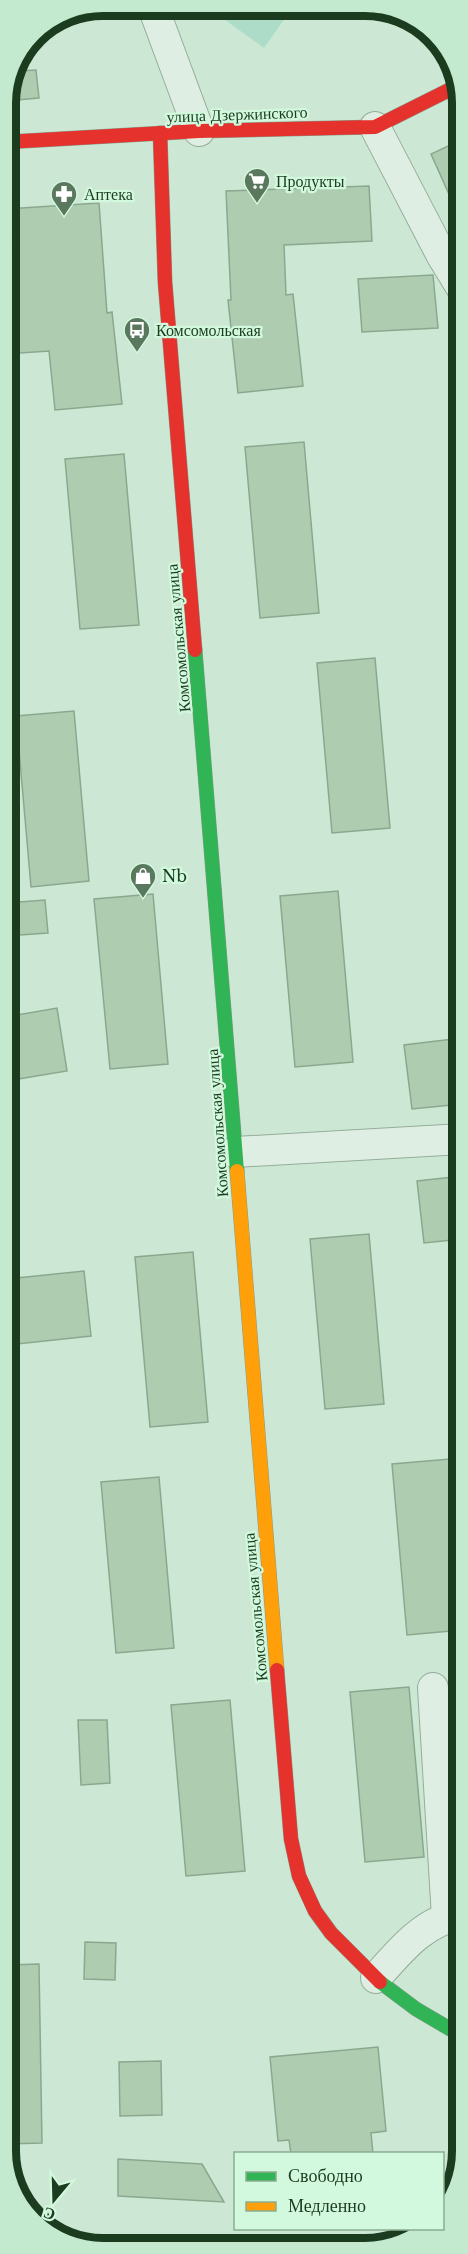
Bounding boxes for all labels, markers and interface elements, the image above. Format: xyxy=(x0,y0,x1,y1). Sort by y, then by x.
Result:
street label: улица Дзержинского xyxy=(166,102,308,126)
supermarket icon: Продукты xyxy=(242,166,272,204)
place label: Продукты xyxy=(276,171,345,191)
pharmacy icon: Аптека xyxy=(49,179,79,217)
place label: Аптека xyxy=(84,184,133,204)
bus stop icon: Комсомольская xyxy=(122,315,152,353)
place label: Комсомольская xyxy=(156,320,261,340)
street label: Комсомольская улица xyxy=(162,563,194,713)
shop icon: Nb xyxy=(128,861,158,899)
place label: Nb xyxy=(162,866,187,886)
street label: Комсомольская улица xyxy=(202,1048,232,1198)
street label: Комсомольская улица xyxy=(239,1532,271,1682)
legend xyxy=(234,2152,444,2230)
text: Свободно xyxy=(288,2165,363,2187)
north arrow xyxy=(24,2170,84,2230)
text: Медленно xyxy=(288,2195,366,2217)
text: С xyxy=(40,2203,58,2226)

